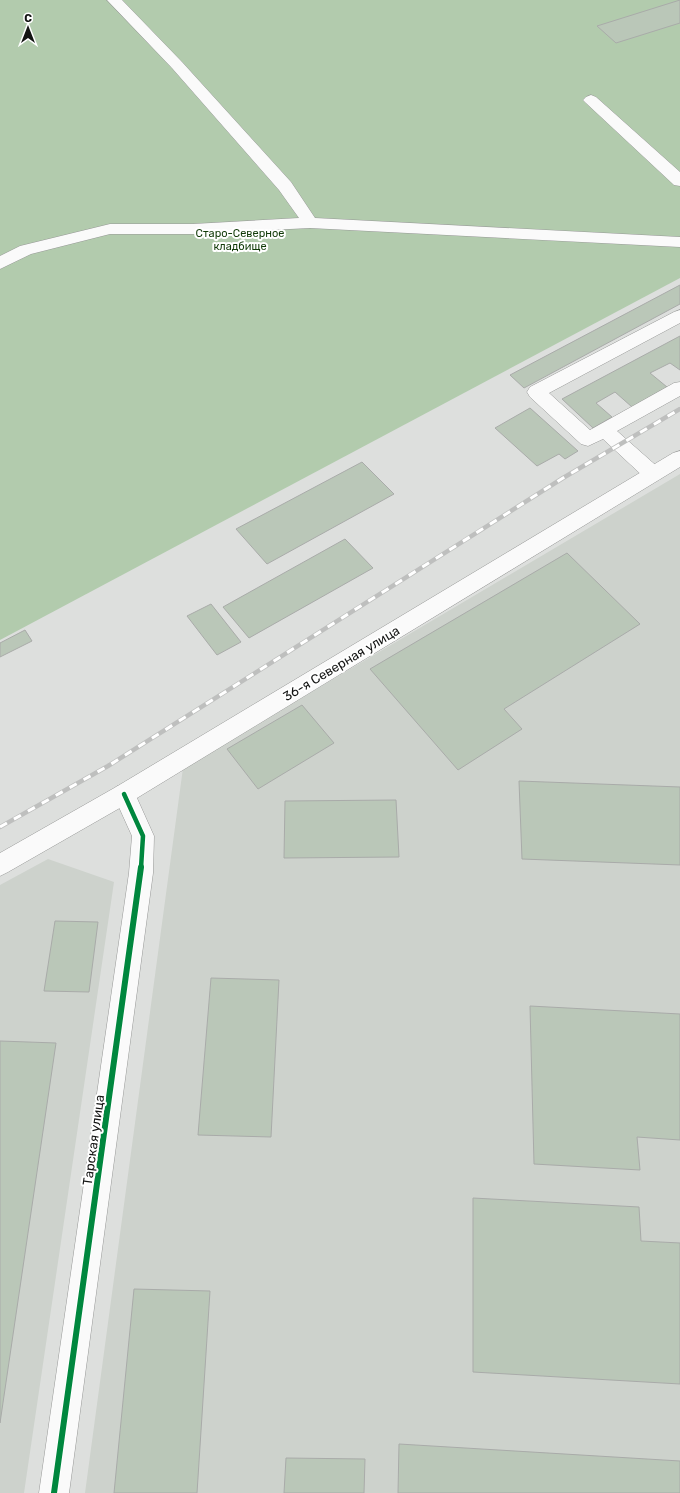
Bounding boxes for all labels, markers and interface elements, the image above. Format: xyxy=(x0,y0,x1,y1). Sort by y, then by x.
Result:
north arrow xyxy=(8,8,48,48)
text: С xyxy=(24,12,32,25)
park label: Старо-Северное кладбище xyxy=(196,227,284,253)
street label: 36-я Северная улица xyxy=(280,623,402,704)
street label: Тарская улица xyxy=(80,1094,107,1186)

